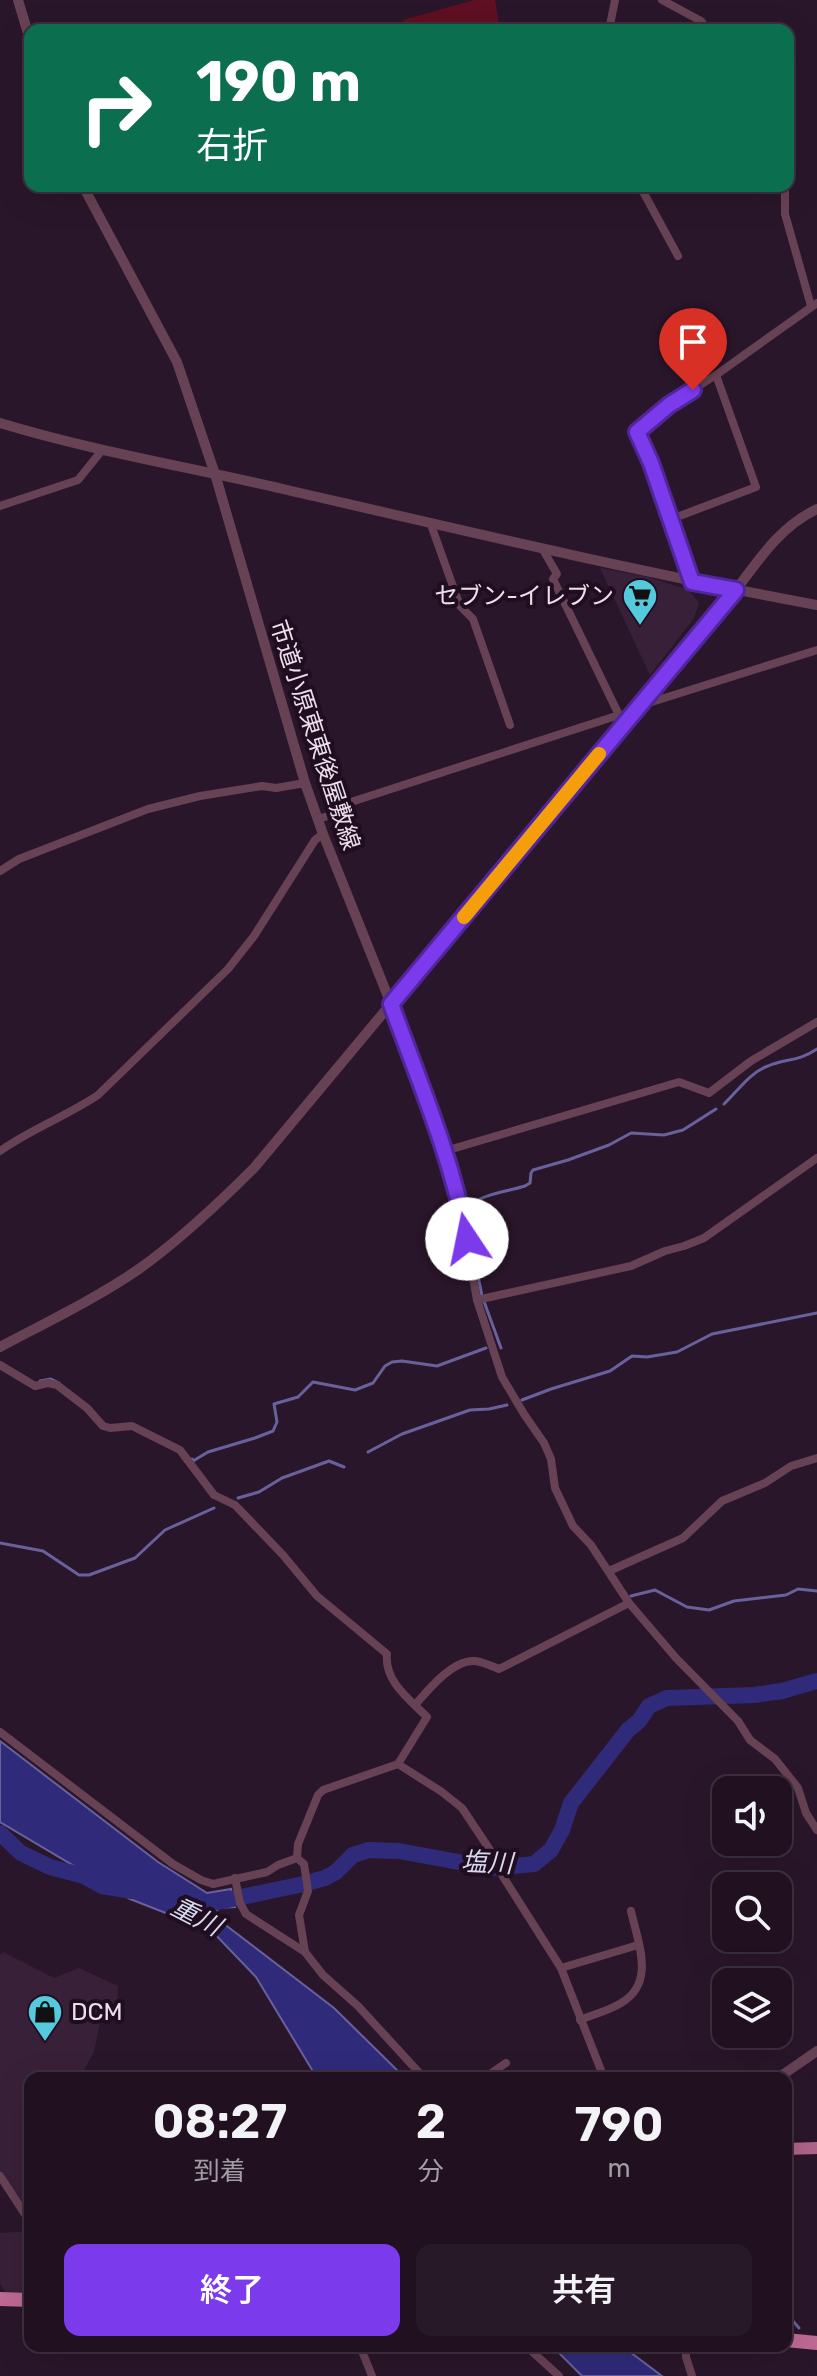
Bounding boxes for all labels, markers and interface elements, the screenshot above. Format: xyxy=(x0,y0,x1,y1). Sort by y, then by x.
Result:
text: 190 m xyxy=(196,49,361,115)
icon: right xyxy=(64,56,168,160)
text: 右折 xyxy=(196,124,268,167)
pin xyxy=(659,308,727,390)
icon: arrive xyxy=(671,320,715,364)
supermarket icon: セブン-イレブン xyxy=(621,577,659,627)
place label: セブン-イレブン xyxy=(434,582,614,610)
street label: 市道小原東東後屋敷線 xyxy=(265,617,365,853)
position arrow xyxy=(425,1197,509,1281)
map controls xyxy=(712,1776,792,2048)
button: sound xyxy=(712,1776,792,1856)
water label: 塩川 xyxy=(460,1847,517,1880)
button: search xyxy=(712,1872,792,1952)
water label: 重川 xyxy=(166,1891,229,1944)
button: layers xyxy=(712,1968,792,2048)
shop icon: DCM xyxy=(26,1993,64,2043)
place label: DCM xyxy=(71,1998,123,2026)
text: 08:27 xyxy=(152,2093,287,2150)
text: 2 xyxy=(416,2093,446,2150)
text: 790 xyxy=(575,2096,664,2153)
text: m xyxy=(607,2153,631,2184)
text: 到着 xyxy=(194,2156,246,2187)
text: 分 xyxy=(418,2156,444,2187)
button: 終了 xyxy=(64,2244,400,2336)
button: 共有 xyxy=(416,2244,752,2336)

